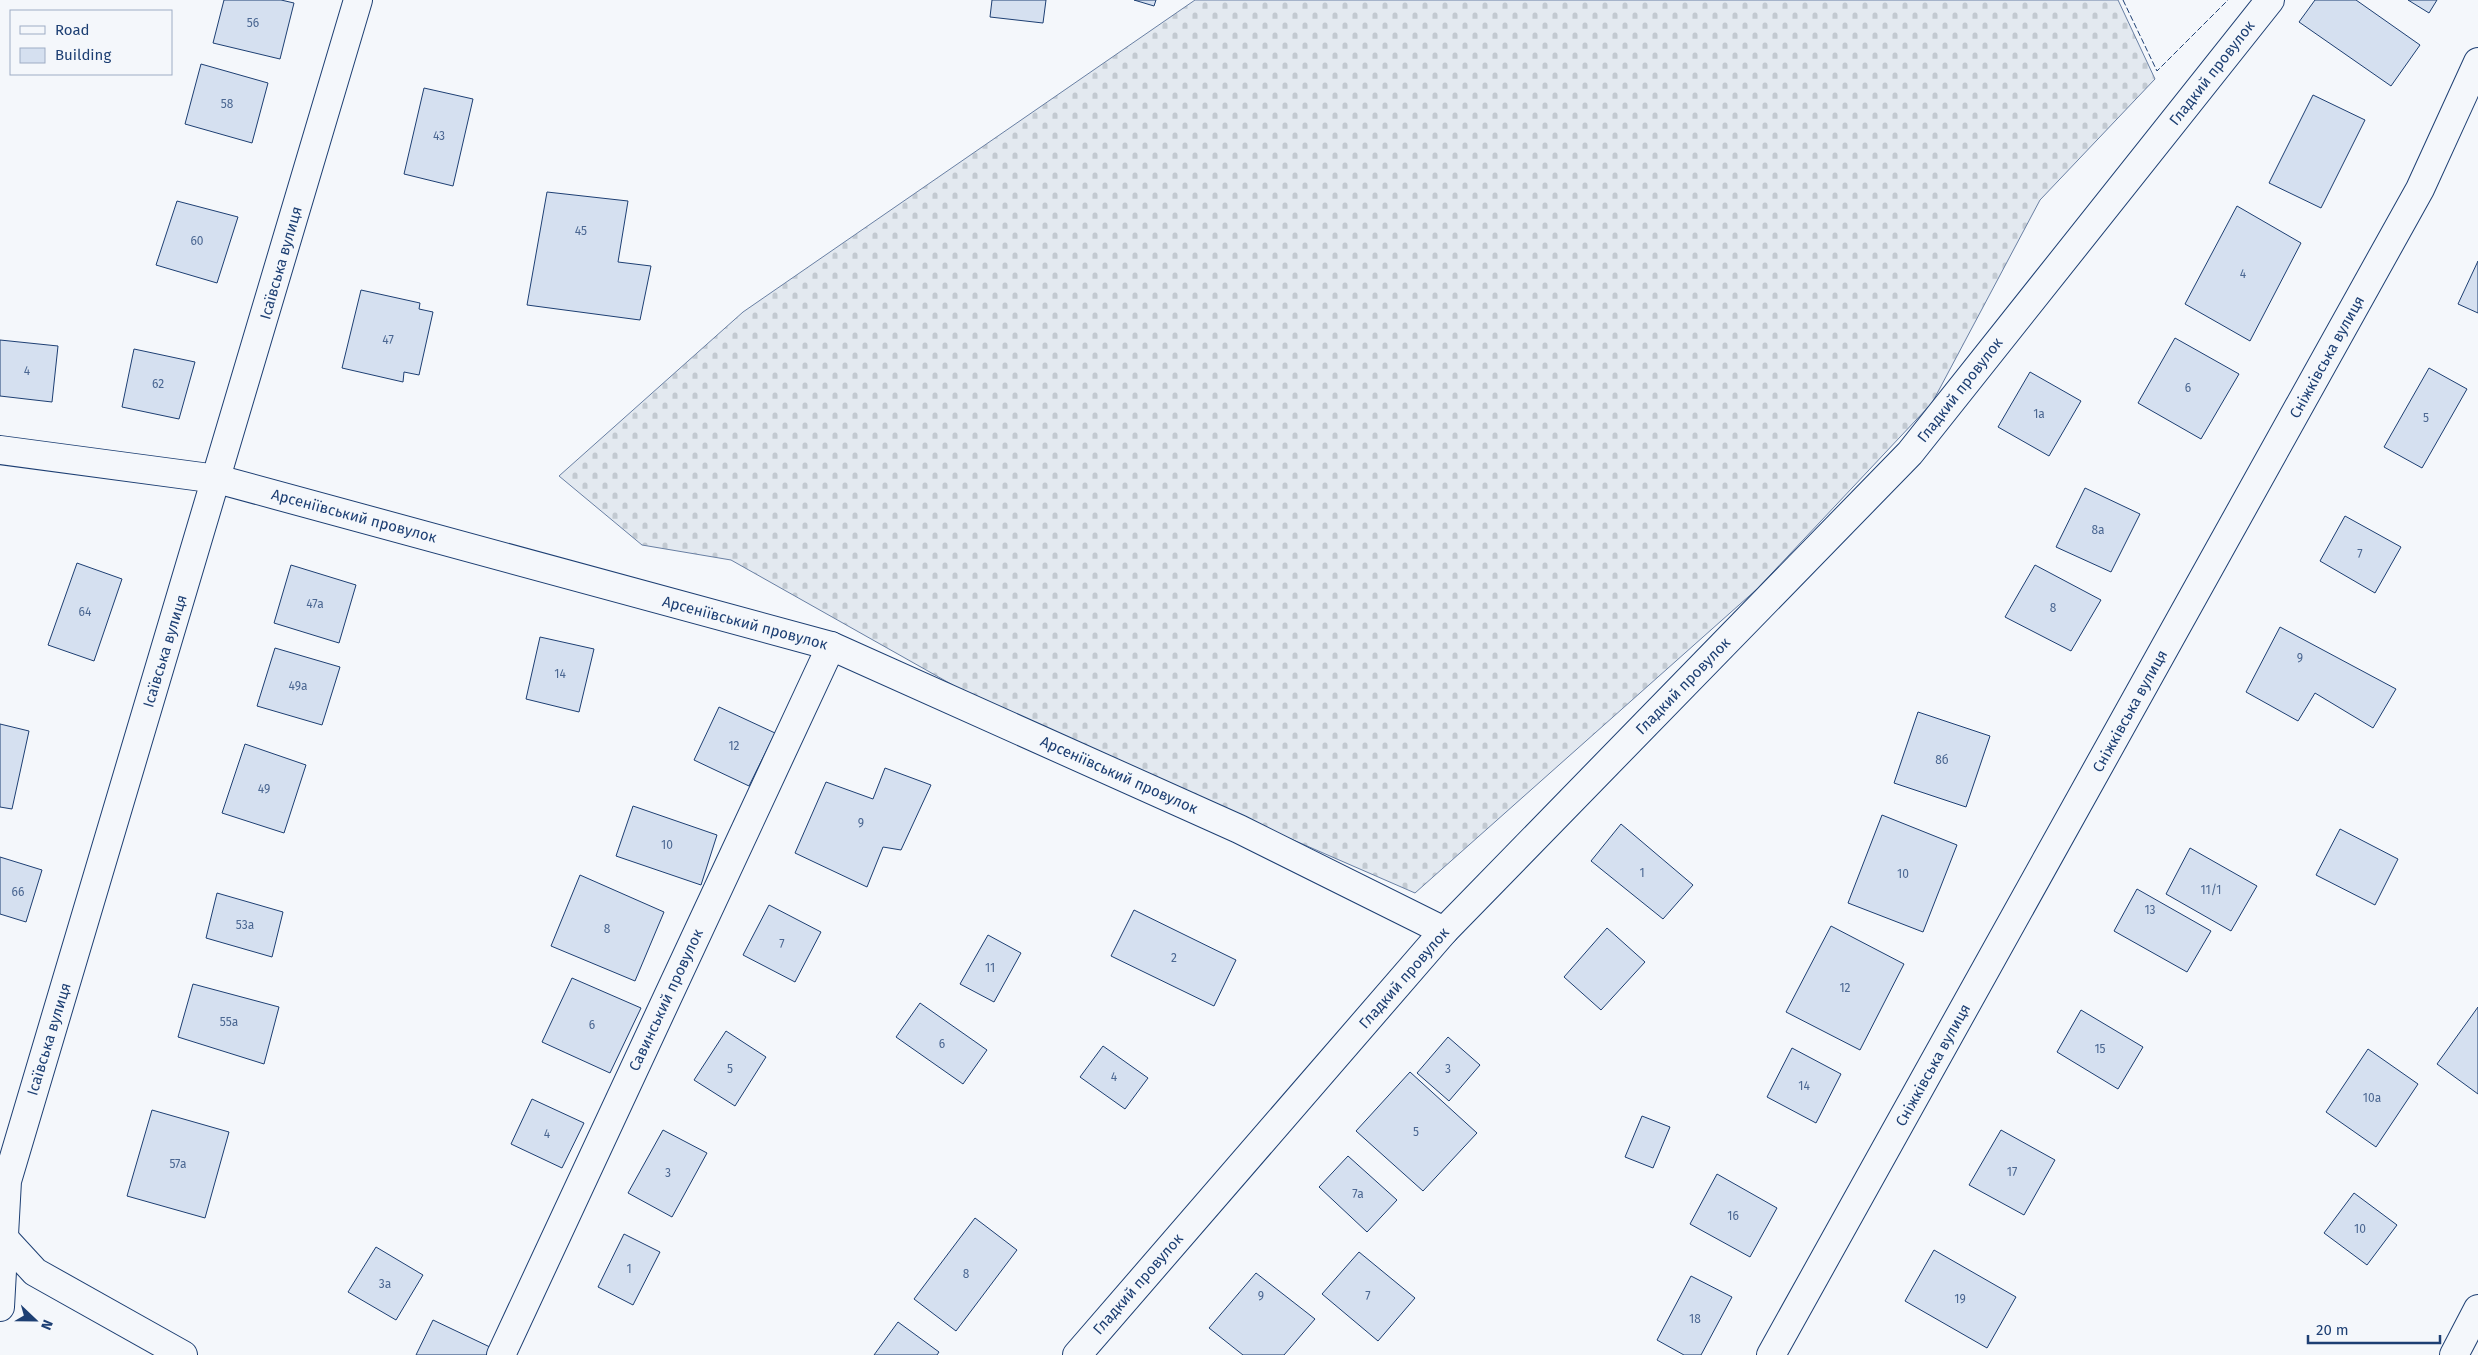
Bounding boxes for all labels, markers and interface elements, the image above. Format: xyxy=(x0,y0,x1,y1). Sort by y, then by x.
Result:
legend xyxy=(10,10,172,75)
house number: 56 xyxy=(247,16,259,30)
street label: Гладкий провулок xyxy=(2165,17,2259,129)
text: Road xyxy=(55,21,90,39)
text: Building xyxy=(55,46,111,64)
house number: 58 xyxy=(221,97,234,111)
house number: 43 xyxy=(433,129,445,143)
street label: Ісаївська вулиця xyxy=(256,204,306,322)
house number: 45 xyxy=(575,224,587,238)
house number: 60 xyxy=(190,234,204,248)
house number: 4 xyxy=(2240,267,2247,281)
street label: Сніжківська вулиця xyxy=(2286,293,2368,421)
house number: 47 xyxy=(382,333,394,347)
street label: Гладкий провулок xyxy=(1913,334,2007,446)
house number: 4 xyxy=(24,364,31,378)
house number: 62 xyxy=(152,377,164,391)
house number: 6 xyxy=(2185,381,2191,395)
house number: 1а xyxy=(2033,407,2045,421)
house number: 5 xyxy=(2423,411,2429,425)
street label: Арсеніївський провулок xyxy=(269,485,439,547)
house number: 8а xyxy=(2091,523,2105,537)
house number: 7 xyxy=(2357,547,2363,561)
street label: Ісаївська вулиця xyxy=(139,592,191,710)
street label: Арсеніївський провулок xyxy=(660,592,830,654)
house number: 47а xyxy=(306,597,324,611)
house number: 8 xyxy=(2050,601,2057,615)
house number: 64 xyxy=(79,605,92,619)
street label: Гладкий провулок xyxy=(1632,633,1734,738)
street label: Сніжківська вулиця xyxy=(2089,647,2171,775)
house number: 9 xyxy=(2297,651,2303,665)
house number: 14 xyxy=(554,667,566,681)
house number: 49а xyxy=(289,679,307,693)
street label: Арсеніївський провулок xyxy=(1038,732,1201,818)
house number: 12 xyxy=(728,739,740,753)
house number: 8б xyxy=(1935,753,1949,767)
house number: 49 xyxy=(258,782,270,796)
house number: 9 xyxy=(858,816,864,830)
house number: 10 xyxy=(661,838,673,852)
house number: 1 xyxy=(1639,866,1645,880)
house number: 10 xyxy=(1897,867,1909,881)
house number: 11/1 xyxy=(2201,883,2221,897)
house number: 66 xyxy=(12,885,24,899)
house number: 13 xyxy=(2144,903,2156,917)
house number: 53а xyxy=(236,918,254,932)
house number: 8 xyxy=(604,922,611,936)
street label: Гладкий провулок xyxy=(1355,924,1453,1032)
street label: Савинський провулок xyxy=(625,926,707,1074)
house number: 7 xyxy=(779,937,785,951)
house number: 2 xyxy=(1171,951,1177,965)
house number: 11 xyxy=(985,961,995,975)
street label: Ісаївська вулиця xyxy=(23,980,75,1098)
house number: 12 xyxy=(1839,981,1851,995)
street label: Сніжківська вулиця xyxy=(1892,1001,1974,1129)
house number: 55а xyxy=(220,1015,238,1029)
house number: 6 xyxy=(589,1018,595,1032)
house number: 6 xyxy=(939,1037,945,1051)
house number: 15 xyxy=(2094,1042,2106,1056)
house number: 5 xyxy=(727,1062,733,1076)
house number: 3 xyxy=(1445,1062,1451,1076)
house number: 4 xyxy=(1111,1070,1118,1084)
house number: 14 xyxy=(1798,1079,1810,1093)
house number: 10а xyxy=(2363,1091,2381,1105)
house number: 5 xyxy=(1413,1125,1419,1139)
house number: 4 xyxy=(544,1127,551,1141)
house number: 57а xyxy=(169,1157,187,1171)
house number: 17 xyxy=(2007,1165,2017,1179)
house number: 3 xyxy=(665,1166,671,1180)
house number: 7а xyxy=(1352,1187,1364,1201)
house number: 16 xyxy=(1727,1209,1739,1223)
house number: 10 xyxy=(2354,1222,2366,1236)
street label: Гладкий провулок xyxy=(1089,1230,1187,1338)
house number: 1 xyxy=(626,1262,632,1276)
house number: 8 xyxy=(963,1267,970,1281)
house number: 3а xyxy=(379,1277,391,1291)
house number: 9 xyxy=(1258,1289,1264,1303)
house number: 7 xyxy=(1365,1289,1371,1303)
house number: 19 xyxy=(1954,1292,1966,1306)
north arrow xyxy=(10,1295,60,1345)
house number: 18 xyxy=(1689,1312,1701,1326)
scale bar xyxy=(2308,1312,2440,1344)
text: N xyxy=(37,1317,56,1332)
text: 20 m xyxy=(2316,1321,2349,1339)

